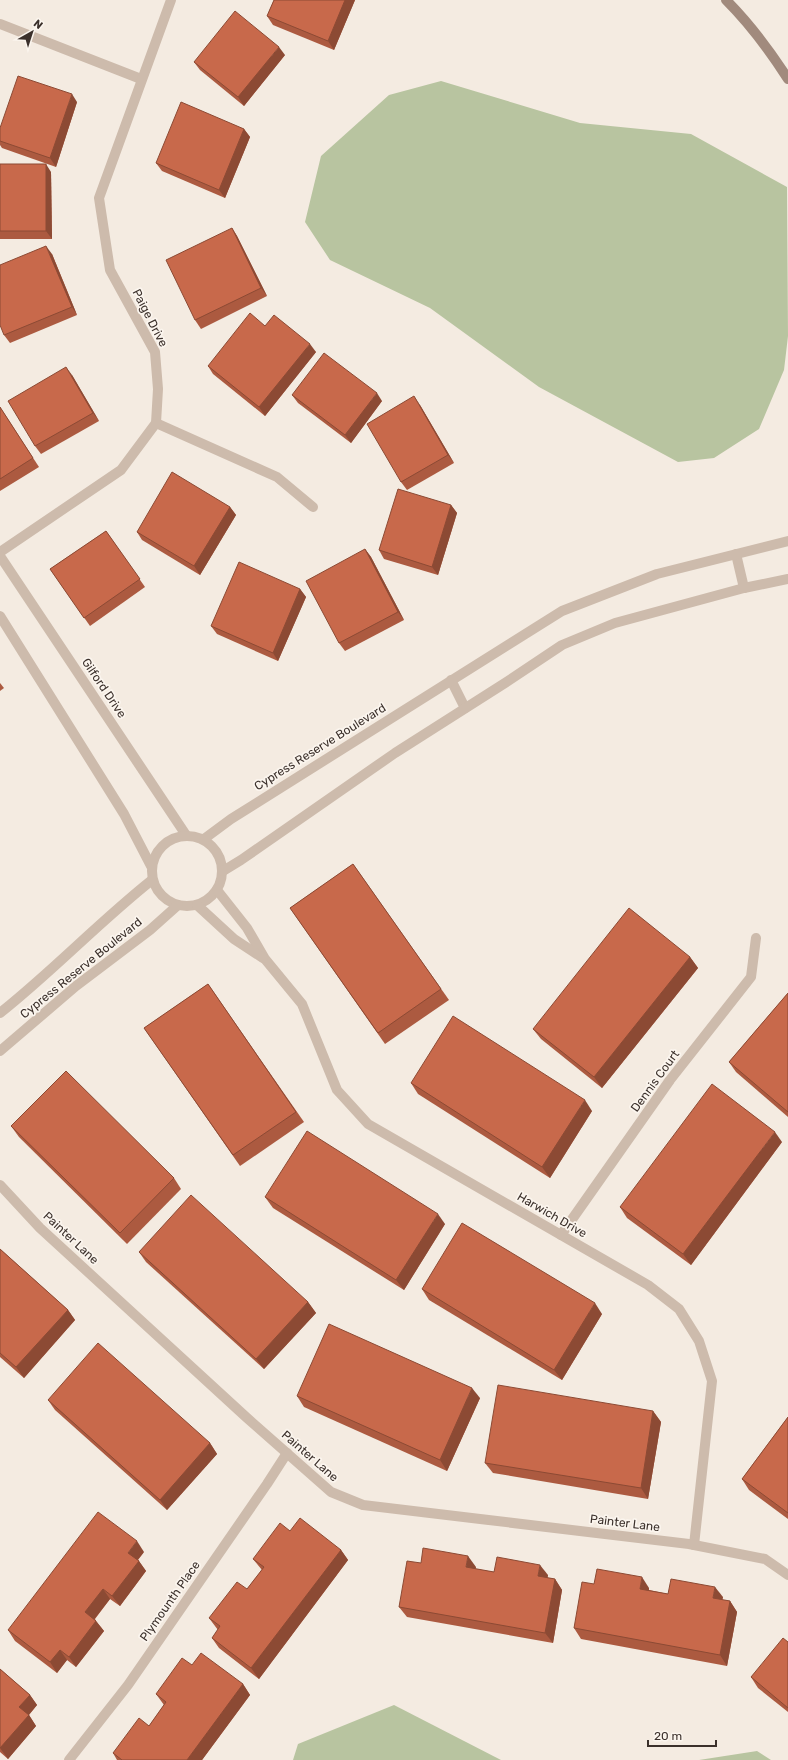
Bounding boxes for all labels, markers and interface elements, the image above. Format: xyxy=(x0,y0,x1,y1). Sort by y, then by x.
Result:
north arrow xyxy=(12,12,52,52)
text: N xyxy=(31,17,45,32)
street label: Paige Drive xyxy=(130,287,171,349)
street label: Gilford Drive xyxy=(79,656,129,721)
street label: Cypress Reserve Boulevard xyxy=(252,701,388,793)
street label: Cypress Reserve Boulevard xyxy=(17,915,145,1021)
street label: Dennis Court xyxy=(628,1047,682,1115)
street label: Harwich Drive xyxy=(515,1189,590,1241)
street label: Painter Lane xyxy=(41,1209,102,1267)
street label: Painter Lane xyxy=(279,1428,341,1485)
street label: Painter Lane xyxy=(589,1512,661,1534)
street label: Plymounth Place xyxy=(137,1558,203,1644)
scale bar xyxy=(648,1722,716,1748)
text: 20 m xyxy=(654,1729,682,1743)

